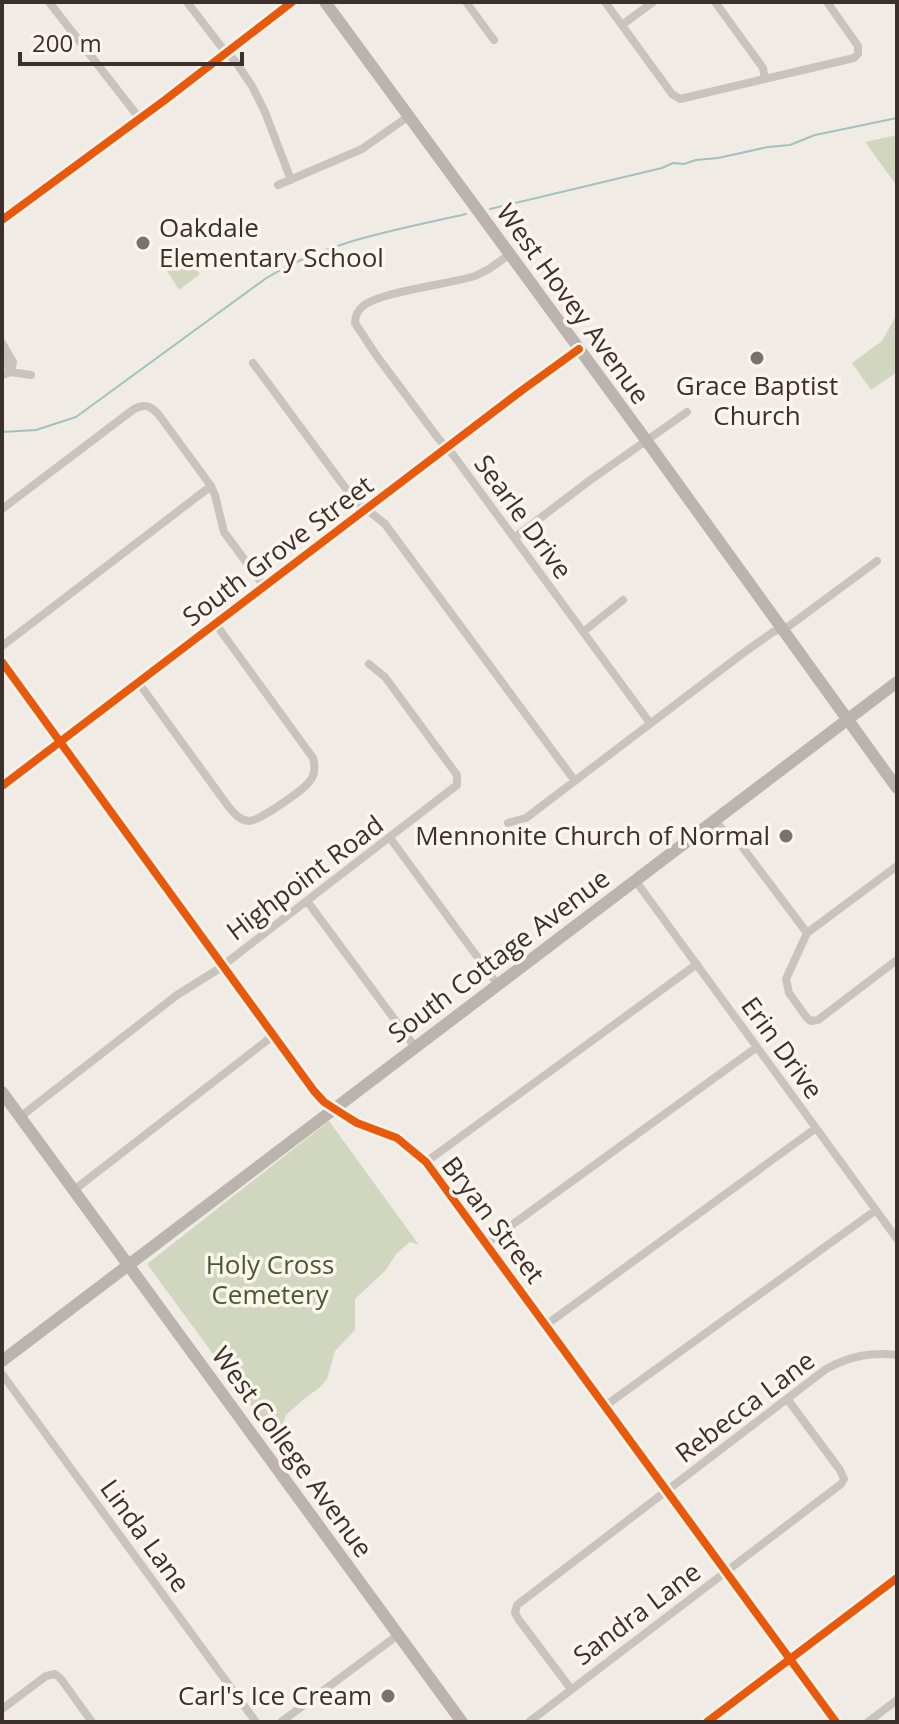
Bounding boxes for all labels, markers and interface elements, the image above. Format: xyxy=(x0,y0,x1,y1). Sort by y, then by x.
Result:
scale bar xyxy=(20,16,242,66)
text: 200 m xyxy=(32,26,102,59)
street label: West Hovey Avenue xyxy=(489,196,659,411)
place label: Oakdale Elementary School xyxy=(159,209,384,275)
marker: Oakdale Elementary School xyxy=(134,234,152,252)
marker: Grace Baptist Church xyxy=(748,349,766,367)
place label: Grace Baptist Church xyxy=(676,367,838,433)
street label: Searle Drive xyxy=(466,447,581,586)
street label: South Grove Street xyxy=(175,467,380,634)
street label: Highpoint Road xyxy=(219,806,390,948)
place label: Mennonite Church of Normal xyxy=(415,817,770,853)
marker: Mennonite Church of Normal xyxy=(777,827,795,845)
street label: South Cottage Avenue xyxy=(380,860,617,1050)
street label: Erin Drive xyxy=(734,989,832,1106)
street label: Bryan Street xyxy=(434,1149,553,1290)
park label: Holy Cross Cemetery xyxy=(206,1246,334,1312)
street label: West College Avenue xyxy=(204,1339,382,1564)
street label: Rebecca Lane xyxy=(667,1342,821,1470)
street label: Linda Lane xyxy=(93,1472,199,1599)
street label: Sandra Lane xyxy=(565,1553,708,1673)
place label: Carl's Ice Cream xyxy=(178,1677,372,1713)
marker: Carl's Ice Cream xyxy=(379,1687,397,1705)

